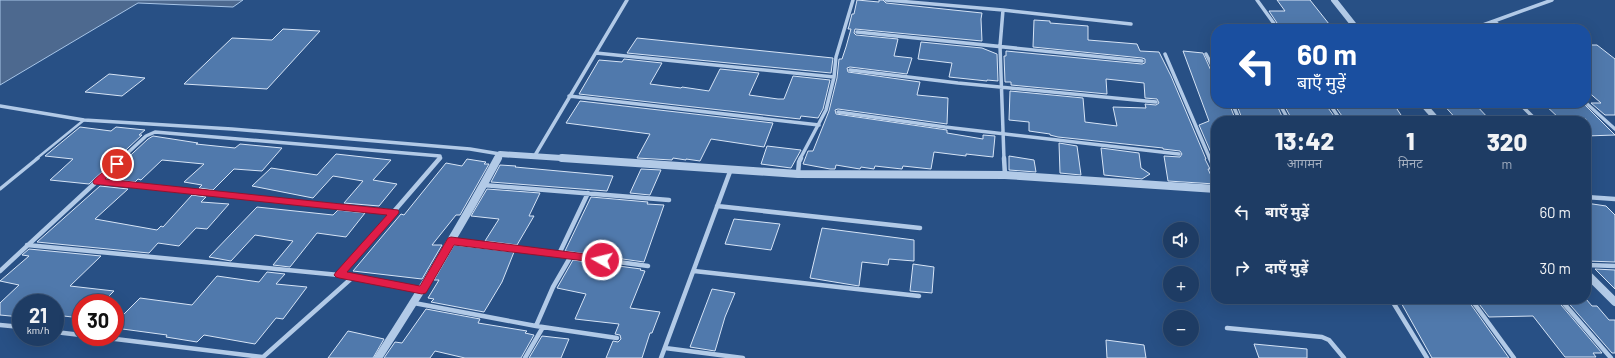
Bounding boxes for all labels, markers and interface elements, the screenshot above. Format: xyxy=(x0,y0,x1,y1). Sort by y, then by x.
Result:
text: 60 m xyxy=(1297,37,1357,71)
icon: left xyxy=(1231,40,1283,92)
text: बाएँ मुड़ें xyxy=(1297,71,1346,93)
text: 13:42 xyxy=(1275,126,1334,155)
text: 1 xyxy=(1406,126,1415,155)
text: 320 xyxy=(1487,127,1527,156)
pin xyxy=(100,147,134,181)
icon: arrive xyxy=(106,153,128,175)
text: आगमन xyxy=(1287,155,1322,171)
text: मिनट xyxy=(1398,155,1423,171)
text: m xyxy=(1502,156,1512,172)
icon: left xyxy=(1231,201,1253,223)
text: बाएँ मुड़ें xyxy=(1265,202,1309,220)
text: 60 m xyxy=(1539,203,1571,221)
map controls xyxy=(1163,222,1199,346)
button: sound xyxy=(1163,222,1199,258)
position arrow xyxy=(581,239,623,281)
icon: right xyxy=(1231,257,1253,279)
text: दाएँ मुड़ें xyxy=(1265,258,1308,276)
text: 30 m xyxy=(1539,259,1571,277)
button: + xyxy=(1163,266,1199,302)
speed limit sign: 30 xyxy=(72,294,124,346)
text: 21 xyxy=(29,303,47,327)
button: − xyxy=(1163,310,1199,346)
text: km/h xyxy=(27,324,49,336)

